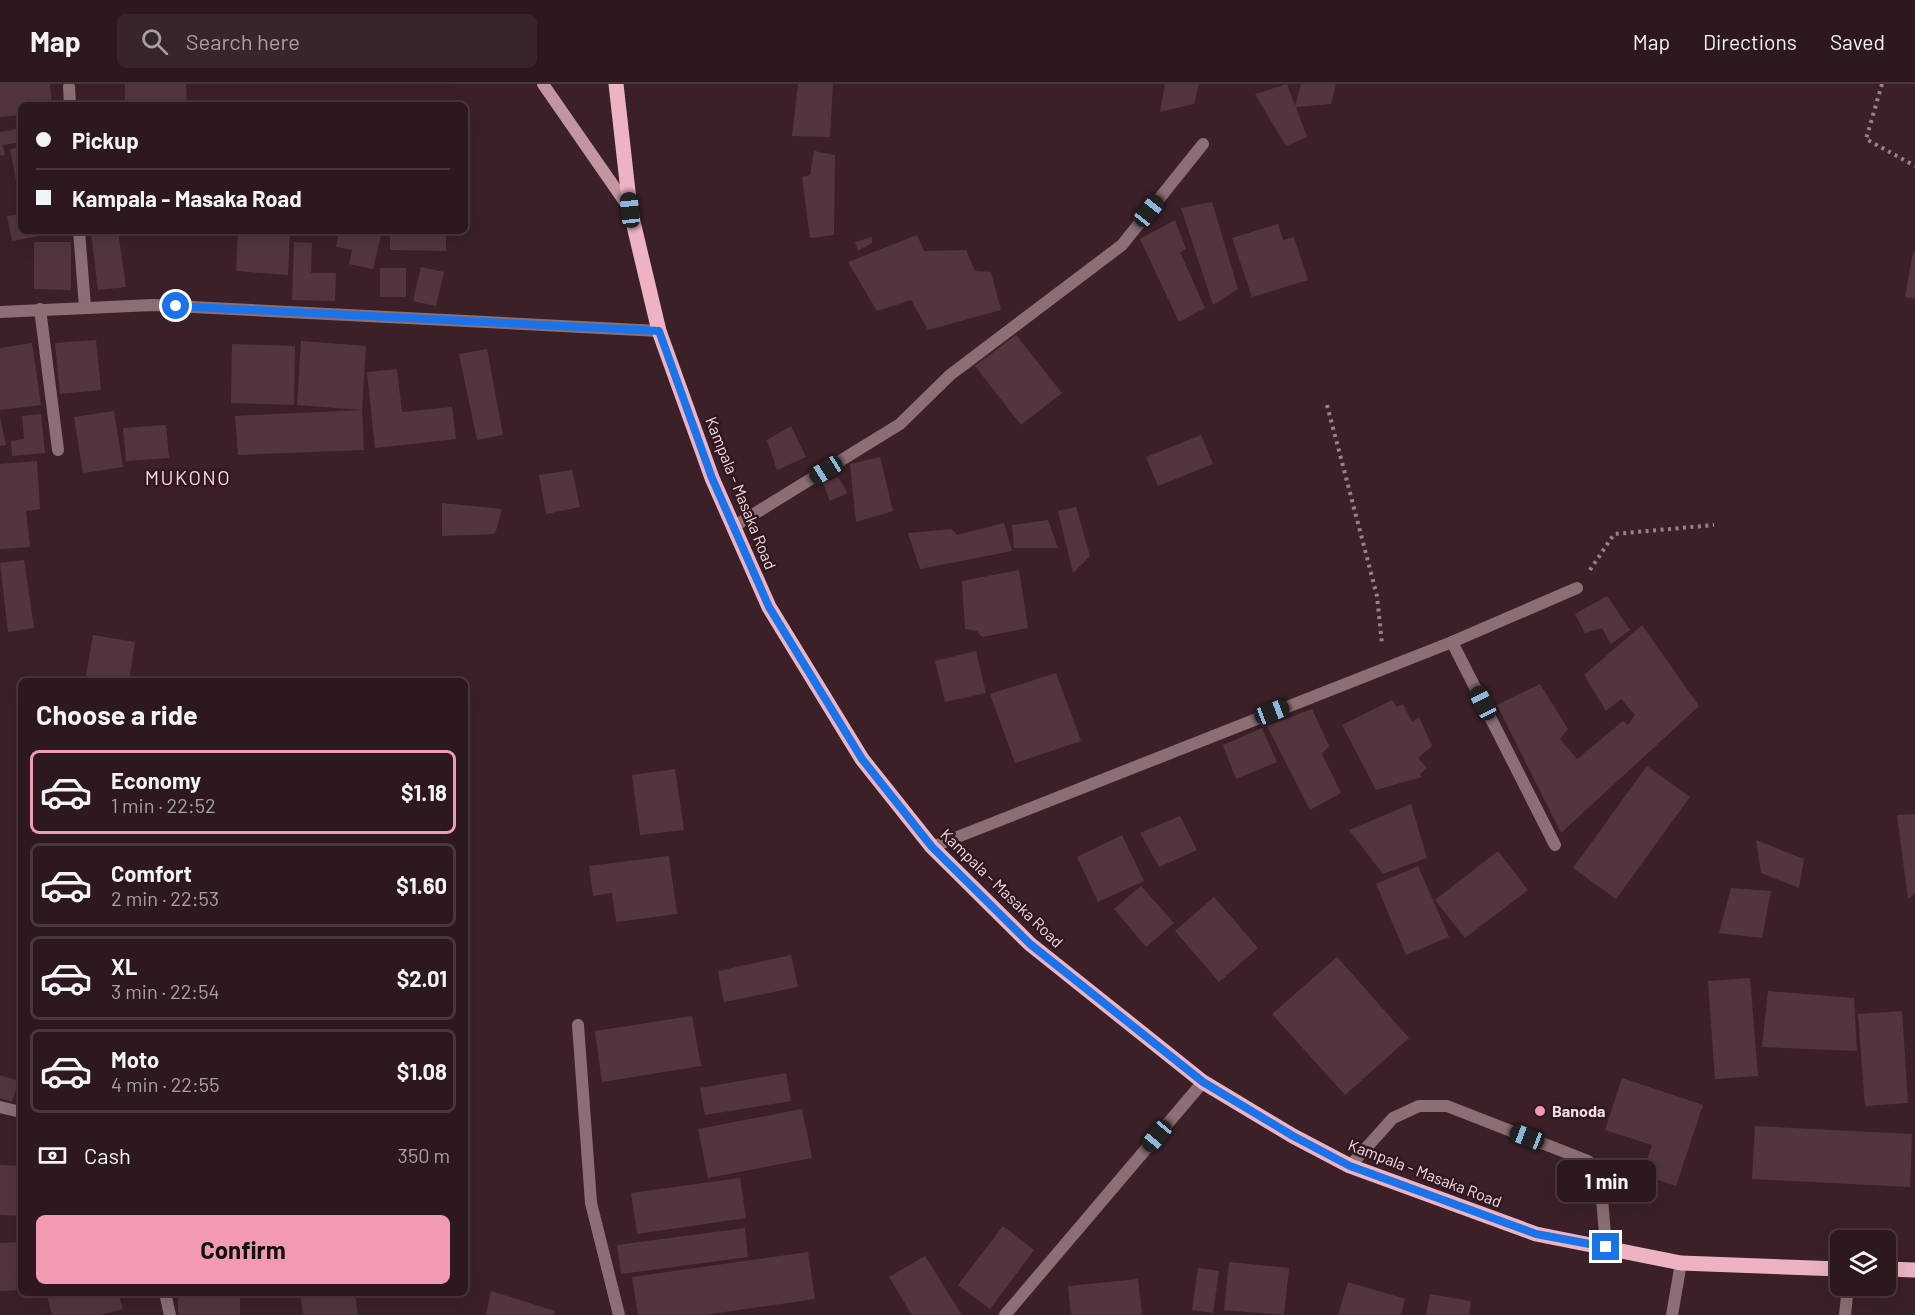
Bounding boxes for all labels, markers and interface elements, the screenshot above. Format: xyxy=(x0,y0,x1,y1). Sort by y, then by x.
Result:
search box xyxy=(117,14,537,68)
text: Map xyxy=(30,24,81,58)
icon: search xyxy=(138,25,171,58)
text: Search here xyxy=(186,28,300,54)
text: Map xyxy=(1633,29,1670,54)
text: Directions xyxy=(1703,29,1797,54)
text: Saved xyxy=(1830,29,1885,54)
text: Pickup xyxy=(72,127,139,153)
text: Kampala - Masaka Road xyxy=(72,185,302,211)
car xyxy=(619,191,641,229)
car xyxy=(1131,191,1167,231)
route start xyxy=(162,292,189,319)
street label: Kampala - Masaka Road xyxy=(702,414,781,572)
car xyxy=(806,453,846,487)
district label: MUKONO xyxy=(145,465,231,489)
car xyxy=(1467,683,1499,723)
car xyxy=(1252,697,1292,727)
text: Choose a ride xyxy=(36,698,198,730)
icon: car xyxy=(39,765,93,819)
text: Economy xyxy=(111,767,201,793)
text: $1.18 xyxy=(401,779,447,805)
text: 1 min · 22:52 xyxy=(111,793,216,817)
street label: Kampala - Masaka Road xyxy=(937,824,1068,951)
icon: car xyxy=(39,858,93,912)
text: Comfort xyxy=(111,860,192,886)
text: $1.60 xyxy=(396,872,447,898)
text: 2 min · 22:53 xyxy=(111,886,219,910)
icon: car xyxy=(39,951,93,1005)
text: XL xyxy=(111,953,137,979)
text: $2.01 xyxy=(397,965,447,991)
text: 3 min · 22:54 xyxy=(111,979,219,1003)
icon: car xyxy=(39,1044,93,1098)
text: Moto xyxy=(111,1046,159,1072)
text: $1.08 xyxy=(397,1058,447,1084)
text: 4 min · 22:55 xyxy=(111,1072,219,1096)
place label: Banoda xyxy=(1552,1101,1605,1120)
marker: Banoda xyxy=(1533,1104,1547,1118)
car xyxy=(1139,1116,1175,1156)
car xyxy=(1507,1122,1547,1152)
street label: Kampala - Masaka Road xyxy=(1346,1134,1505,1211)
icon: cash xyxy=(36,1139,69,1172)
text: Cash xyxy=(84,1142,131,1168)
text: 350 m xyxy=(398,1143,450,1167)
callout: 1 min xyxy=(1556,1160,1656,1202)
text: 1 min xyxy=(1585,1169,1628,1193)
button: Confirm xyxy=(36,1215,450,1284)
map controls xyxy=(1830,1230,1896,1296)
button: layers xyxy=(1830,1230,1896,1296)
route end xyxy=(1592,1233,1619,1260)

